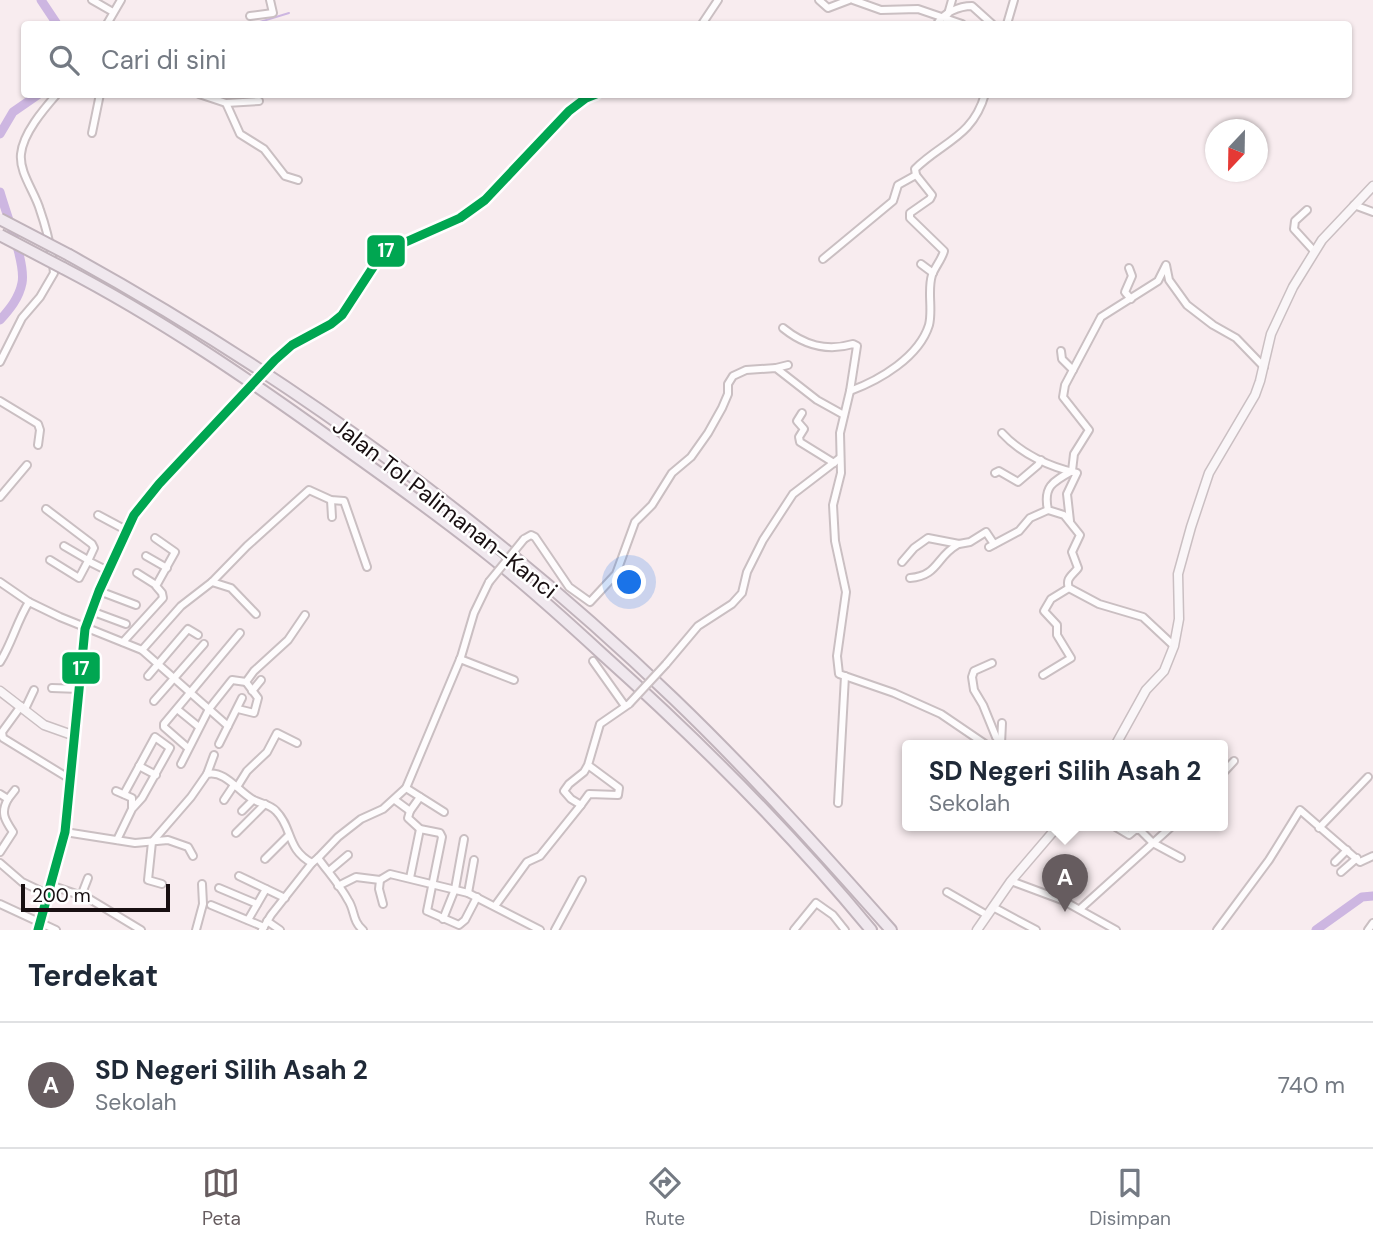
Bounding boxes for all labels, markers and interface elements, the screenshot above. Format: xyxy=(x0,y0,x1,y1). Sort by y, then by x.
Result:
search box xyxy=(21,21,1352,98)
icon: search xyxy=(45,41,83,79)
text: Cari di sini xyxy=(101,43,226,77)
north arrow xyxy=(1205,119,1268,182)
line badge: 17 xyxy=(366,234,406,268)
text: 17 xyxy=(377,238,395,263)
street label: Jalan Tol Palimanan–Kanci xyxy=(327,411,563,605)
your location xyxy=(612,565,646,599)
line badge: 17 xyxy=(61,651,101,685)
text: 17 xyxy=(72,656,90,681)
popup xyxy=(902,740,1228,831)
text: SD Negeri Silih Asah 2 xyxy=(929,754,1201,788)
text: Sekolah xyxy=(929,788,1010,818)
pin: A xyxy=(1042,854,1088,912)
scale bar xyxy=(21,881,170,913)
text: 200 m xyxy=(32,883,91,908)
text: Terdekat xyxy=(28,956,158,995)
text: SD Negeri Silih Asah 2 xyxy=(95,1053,368,1087)
text: A xyxy=(43,1070,59,1100)
text: 740 m xyxy=(1278,1070,1345,1100)
text: Sekolah xyxy=(95,1087,177,1117)
tab: Peta xyxy=(202,1164,241,1231)
tab: Rute xyxy=(645,1164,685,1231)
tab: Disimpan xyxy=(1089,1164,1171,1231)

